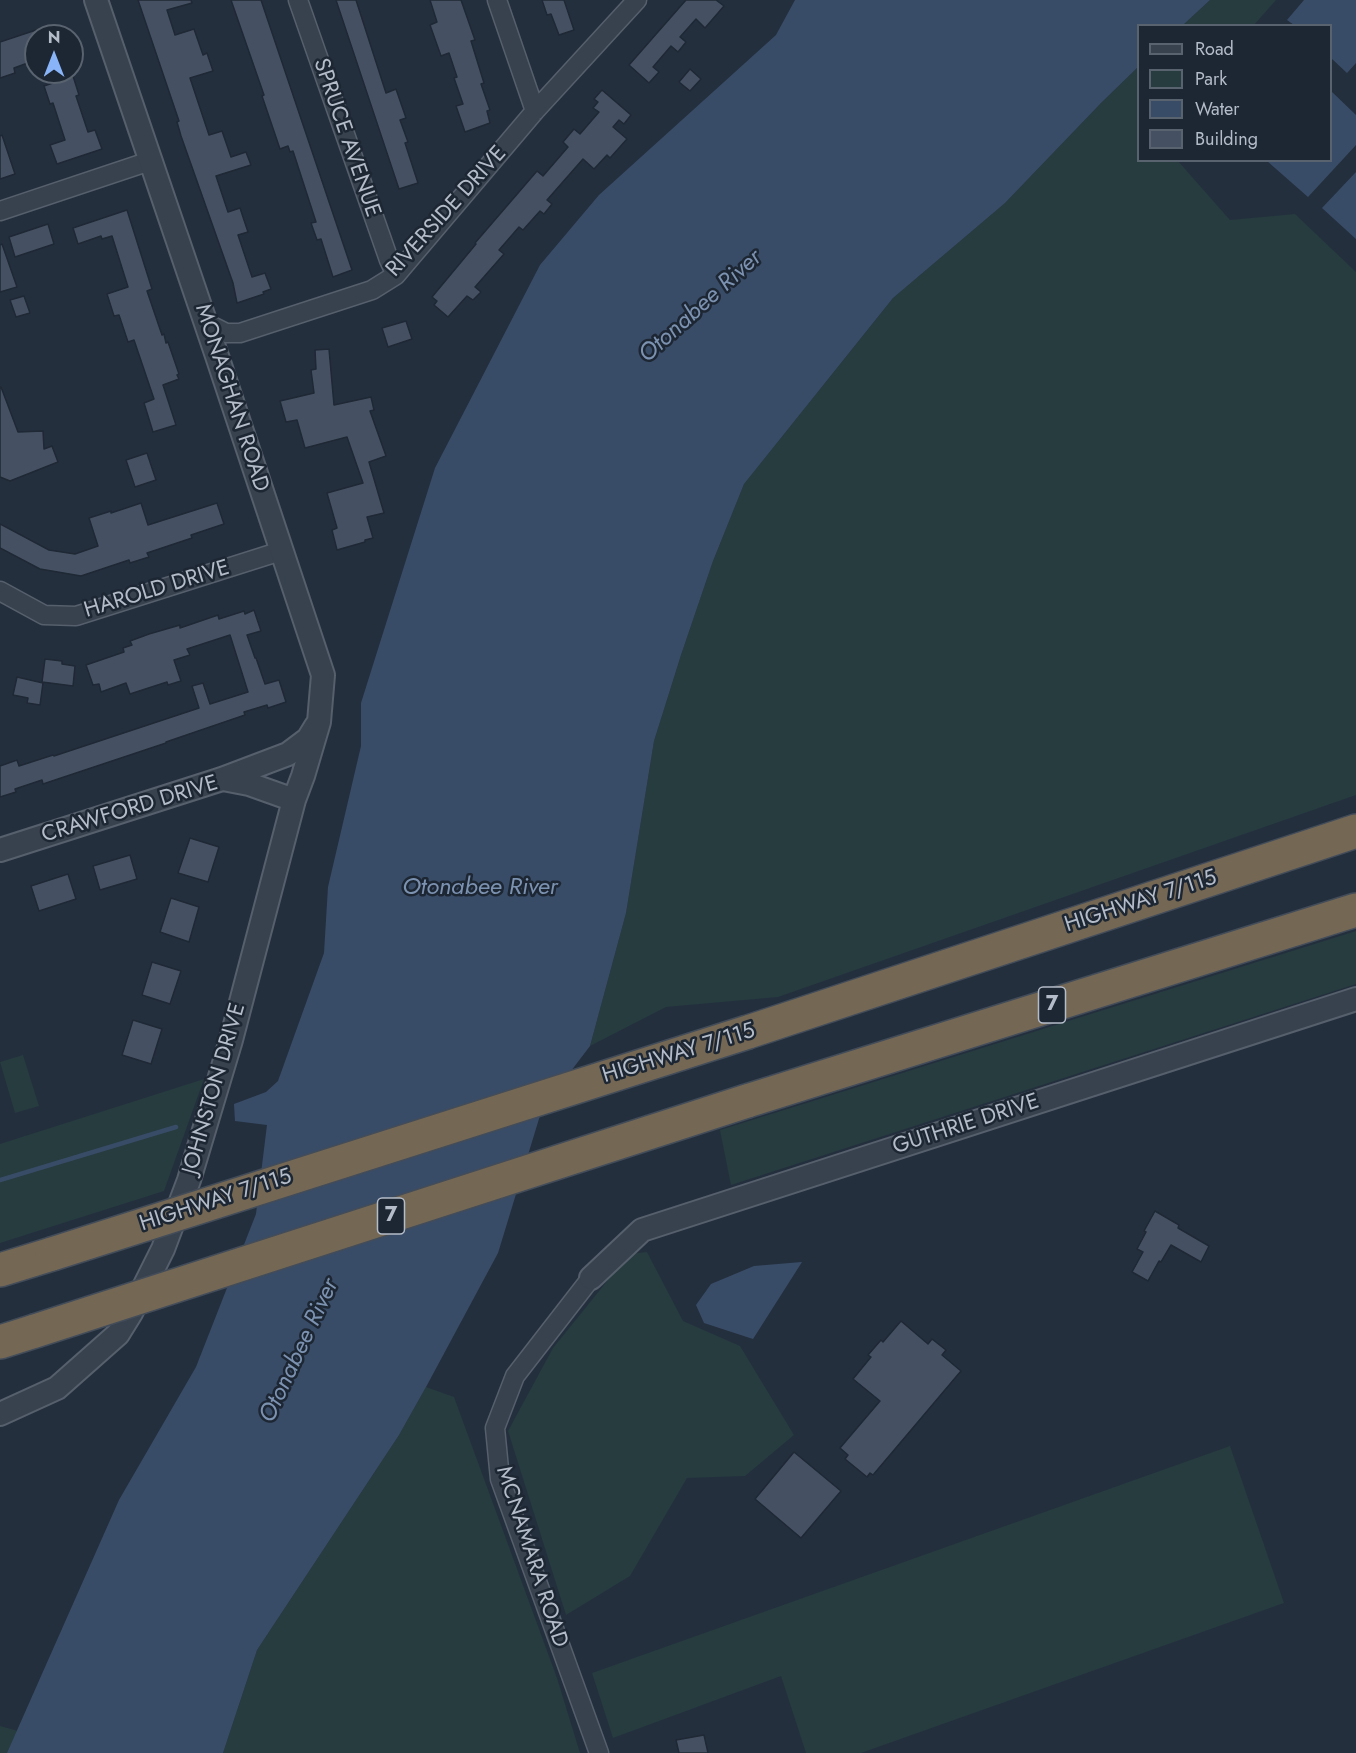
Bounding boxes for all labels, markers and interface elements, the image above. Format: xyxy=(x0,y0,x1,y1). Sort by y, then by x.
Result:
north arrow xyxy=(24,24,84,84)
legend xyxy=(1137,24,1332,162)
text: N xyxy=(48,26,60,49)
text: Road xyxy=(1195,36,1234,62)
street label: SPRUCE AVENUE xyxy=(307,55,385,221)
text: Park xyxy=(1195,66,1227,92)
text: Water xyxy=(1195,96,1239,122)
text: Building xyxy=(1195,126,1258,152)
street label: RIVERSIDE DRIVE xyxy=(381,141,513,283)
water label: Otonabee River xyxy=(634,244,768,370)
street label: MONAGHAN ROAD xyxy=(188,301,274,495)
street label: HAROLD DRIVE xyxy=(81,555,233,625)
street label: CRAWFORD DRIVE xyxy=(39,771,221,849)
street label: HIGHWAY 7/115 xyxy=(1062,865,1220,939)
water label: Otonabee River xyxy=(402,874,558,902)
road number: 7 xyxy=(1038,987,1066,1023)
street label: JOHNSTON DRIVE xyxy=(178,1000,252,1178)
street label: HIGHWAY 7/115 xyxy=(599,1018,759,1090)
street label: GUTHRIE DRIVE xyxy=(889,1089,1043,1161)
street label: HIGHWAY 7/115 xyxy=(137,1164,295,1238)
road number: 7 xyxy=(378,1198,404,1234)
water label: Otonabee River xyxy=(254,1274,346,1428)
street label: MCNAMARA ROAD xyxy=(489,1463,573,1651)

